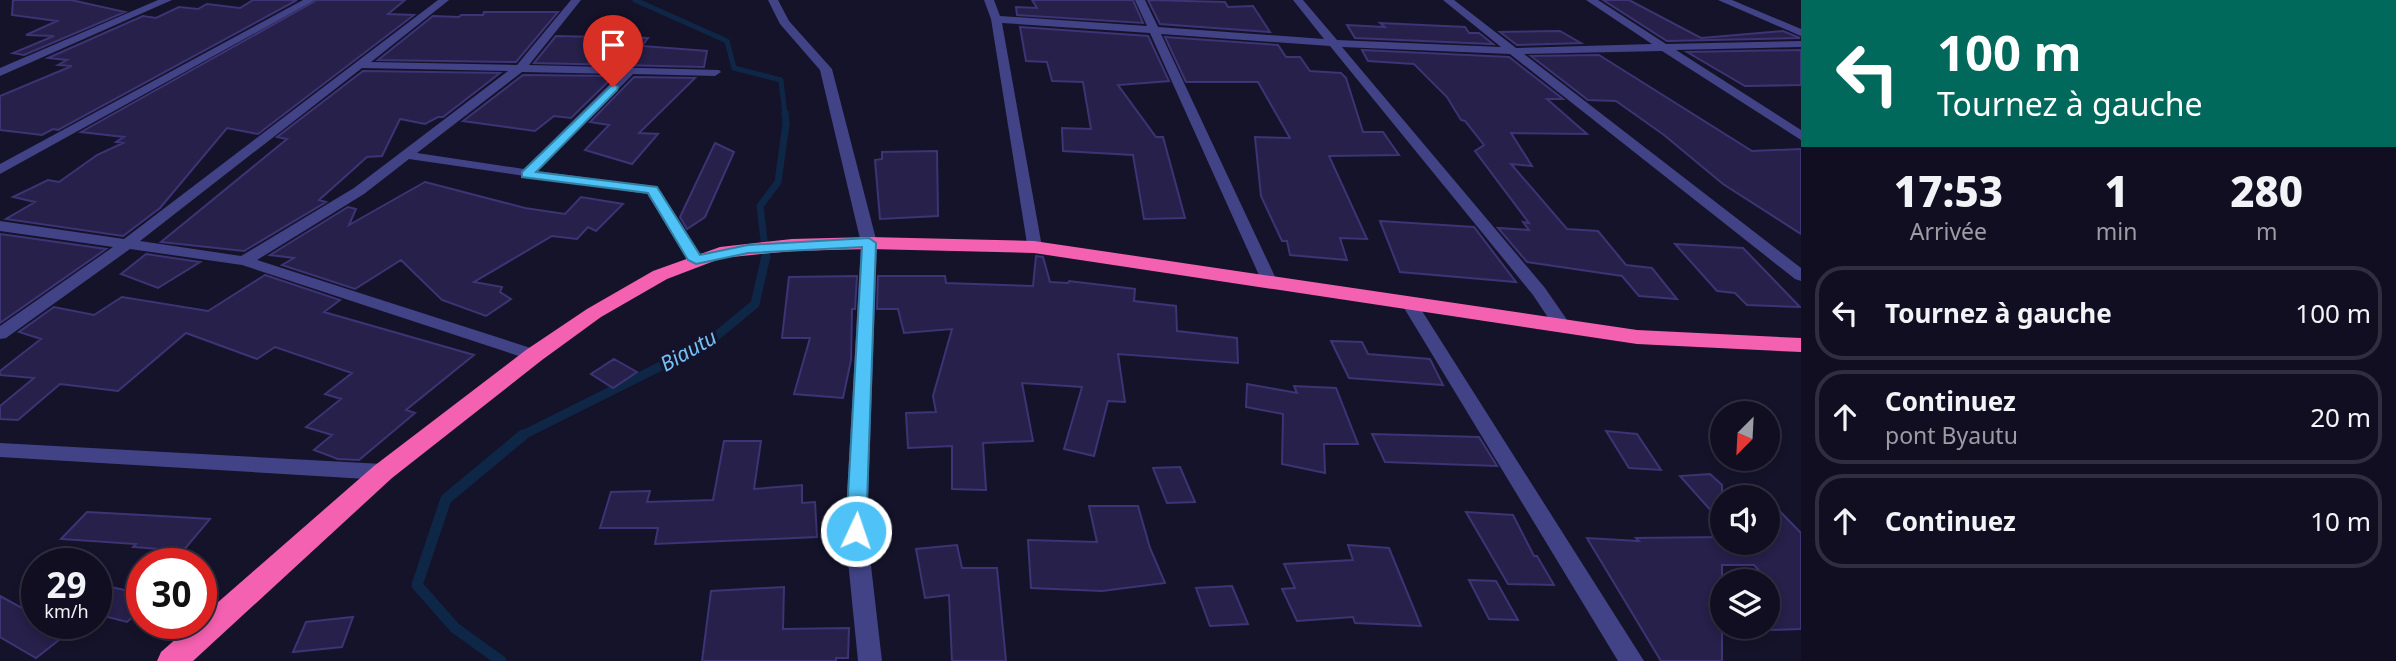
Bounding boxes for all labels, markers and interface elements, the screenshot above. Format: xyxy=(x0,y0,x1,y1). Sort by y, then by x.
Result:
pin xyxy=(583,15,643,87)
text: 100 m xyxy=(1937,19,2082,85)
icon: arrive xyxy=(594,26,632,64)
icon: left xyxy=(1822,28,1913,119)
text: Tournez à gauche xyxy=(1937,82,2203,125)
text: 17:53 xyxy=(1894,162,2003,219)
text: 1 xyxy=(2104,162,2129,219)
text: 280 xyxy=(2230,162,2303,219)
text: Arrivée xyxy=(1910,215,1987,247)
text: min xyxy=(2096,215,2137,247)
text: m xyxy=(2256,215,2277,247)
icon: left xyxy=(1826,294,1864,332)
text: Tournez à gauche xyxy=(1885,295,2112,331)
text: 100 m xyxy=(2295,295,2371,331)
water label: Biautu xyxy=(654,323,722,377)
text: Continuez xyxy=(1885,383,2016,419)
icon: ahead xyxy=(1826,398,1864,436)
text: 20 m xyxy=(2310,399,2371,435)
north arrow xyxy=(1710,401,1780,471)
map controls xyxy=(1710,401,1780,639)
text: pont Byautu xyxy=(1885,419,2018,451)
button: sound xyxy=(1710,485,1780,555)
position arrow xyxy=(819,494,893,568)
icon: ahead xyxy=(1826,502,1864,540)
text: Continuez xyxy=(1885,503,2016,539)
text: 10 m xyxy=(2310,503,2371,539)
speed limit sign: 30 xyxy=(126,548,217,639)
text: 29 xyxy=(46,561,87,608)
button: layers xyxy=(1710,569,1780,639)
text: km/h xyxy=(44,599,89,623)

